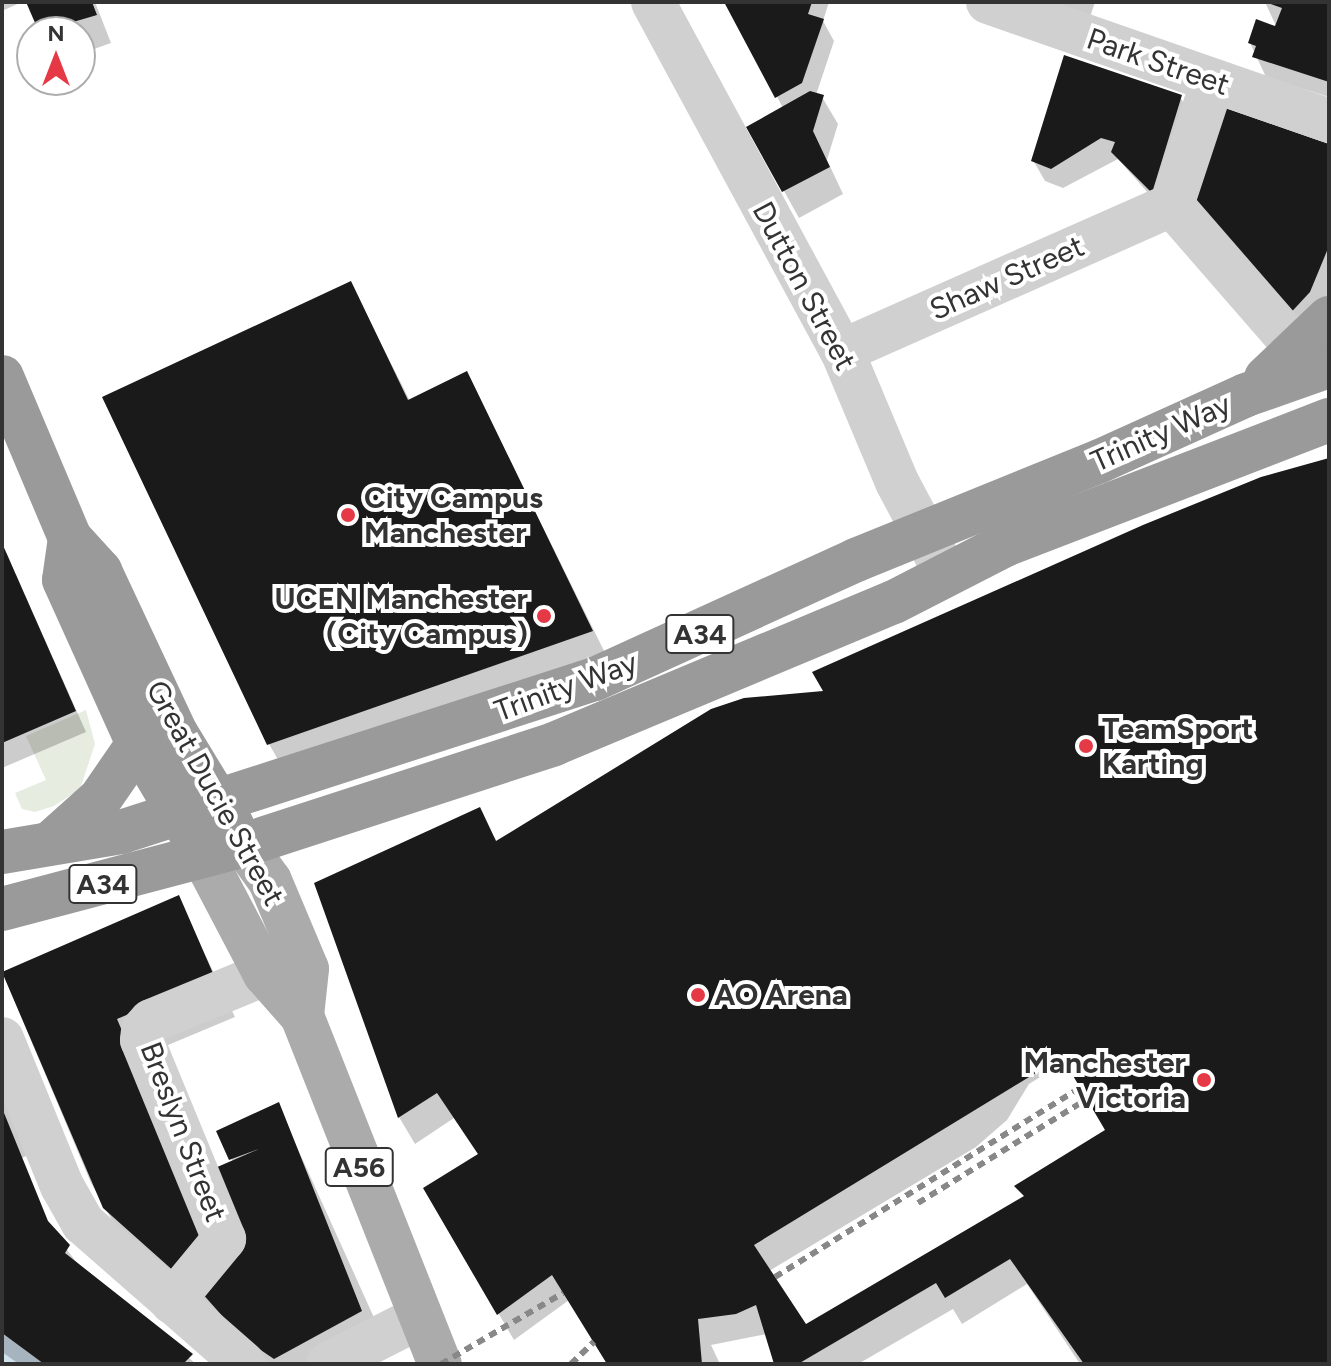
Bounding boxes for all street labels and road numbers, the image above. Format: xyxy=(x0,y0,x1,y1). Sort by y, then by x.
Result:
street label: Park Street xyxy=(1082,21,1234,103)
street label: Dutton Street xyxy=(745,196,863,376)
street label: Shaw Street xyxy=(924,228,1090,328)
street label: Trinity Way xyxy=(1086,386,1236,480)
road number: A34 xyxy=(664,610,736,658)
street label: Trinity Way xyxy=(490,645,642,729)
street label: Great Ducie Street xyxy=(138,674,292,912)
road number: A34 xyxy=(67,860,139,908)
street label: Breslyn Street xyxy=(132,1037,234,1227)
road number: A56 xyxy=(323,1143,395,1191)

